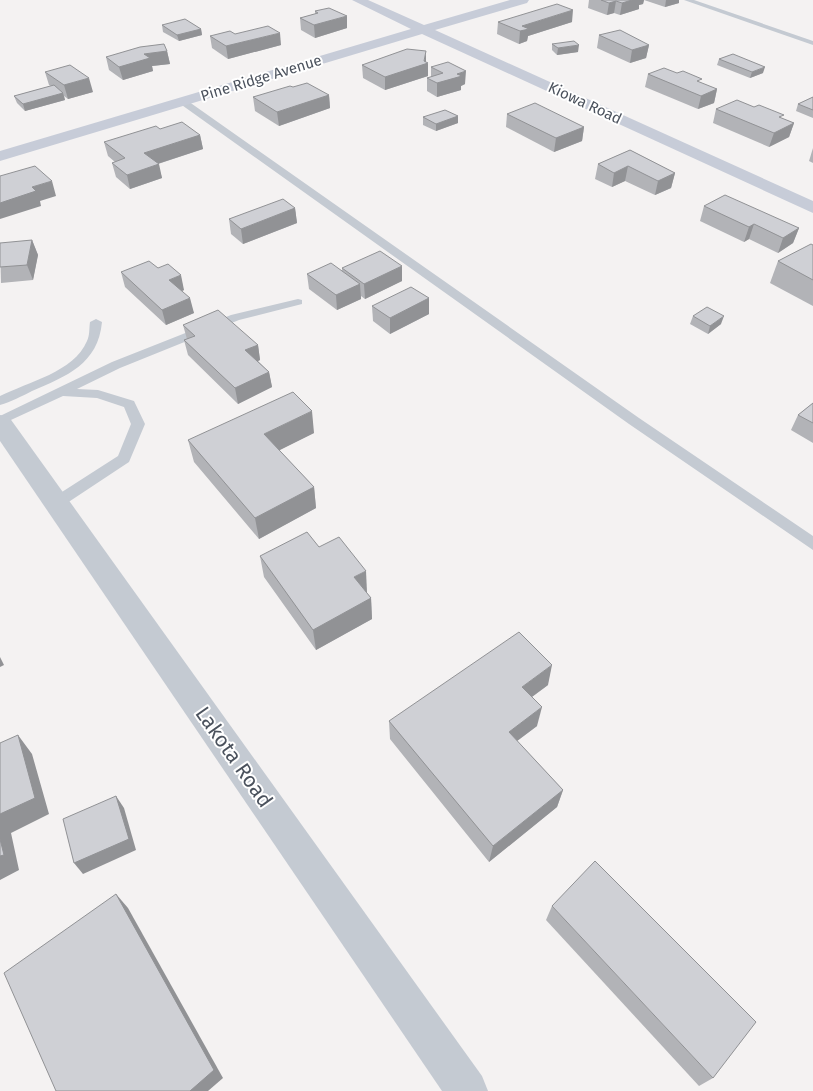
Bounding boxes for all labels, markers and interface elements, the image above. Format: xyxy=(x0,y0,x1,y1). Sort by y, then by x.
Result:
street label: Pine Ridge Avenue xyxy=(198,51,324,105)
street label: Kiowa Road xyxy=(545,78,625,128)
street label: Lakota Road xyxy=(190,701,278,813)

